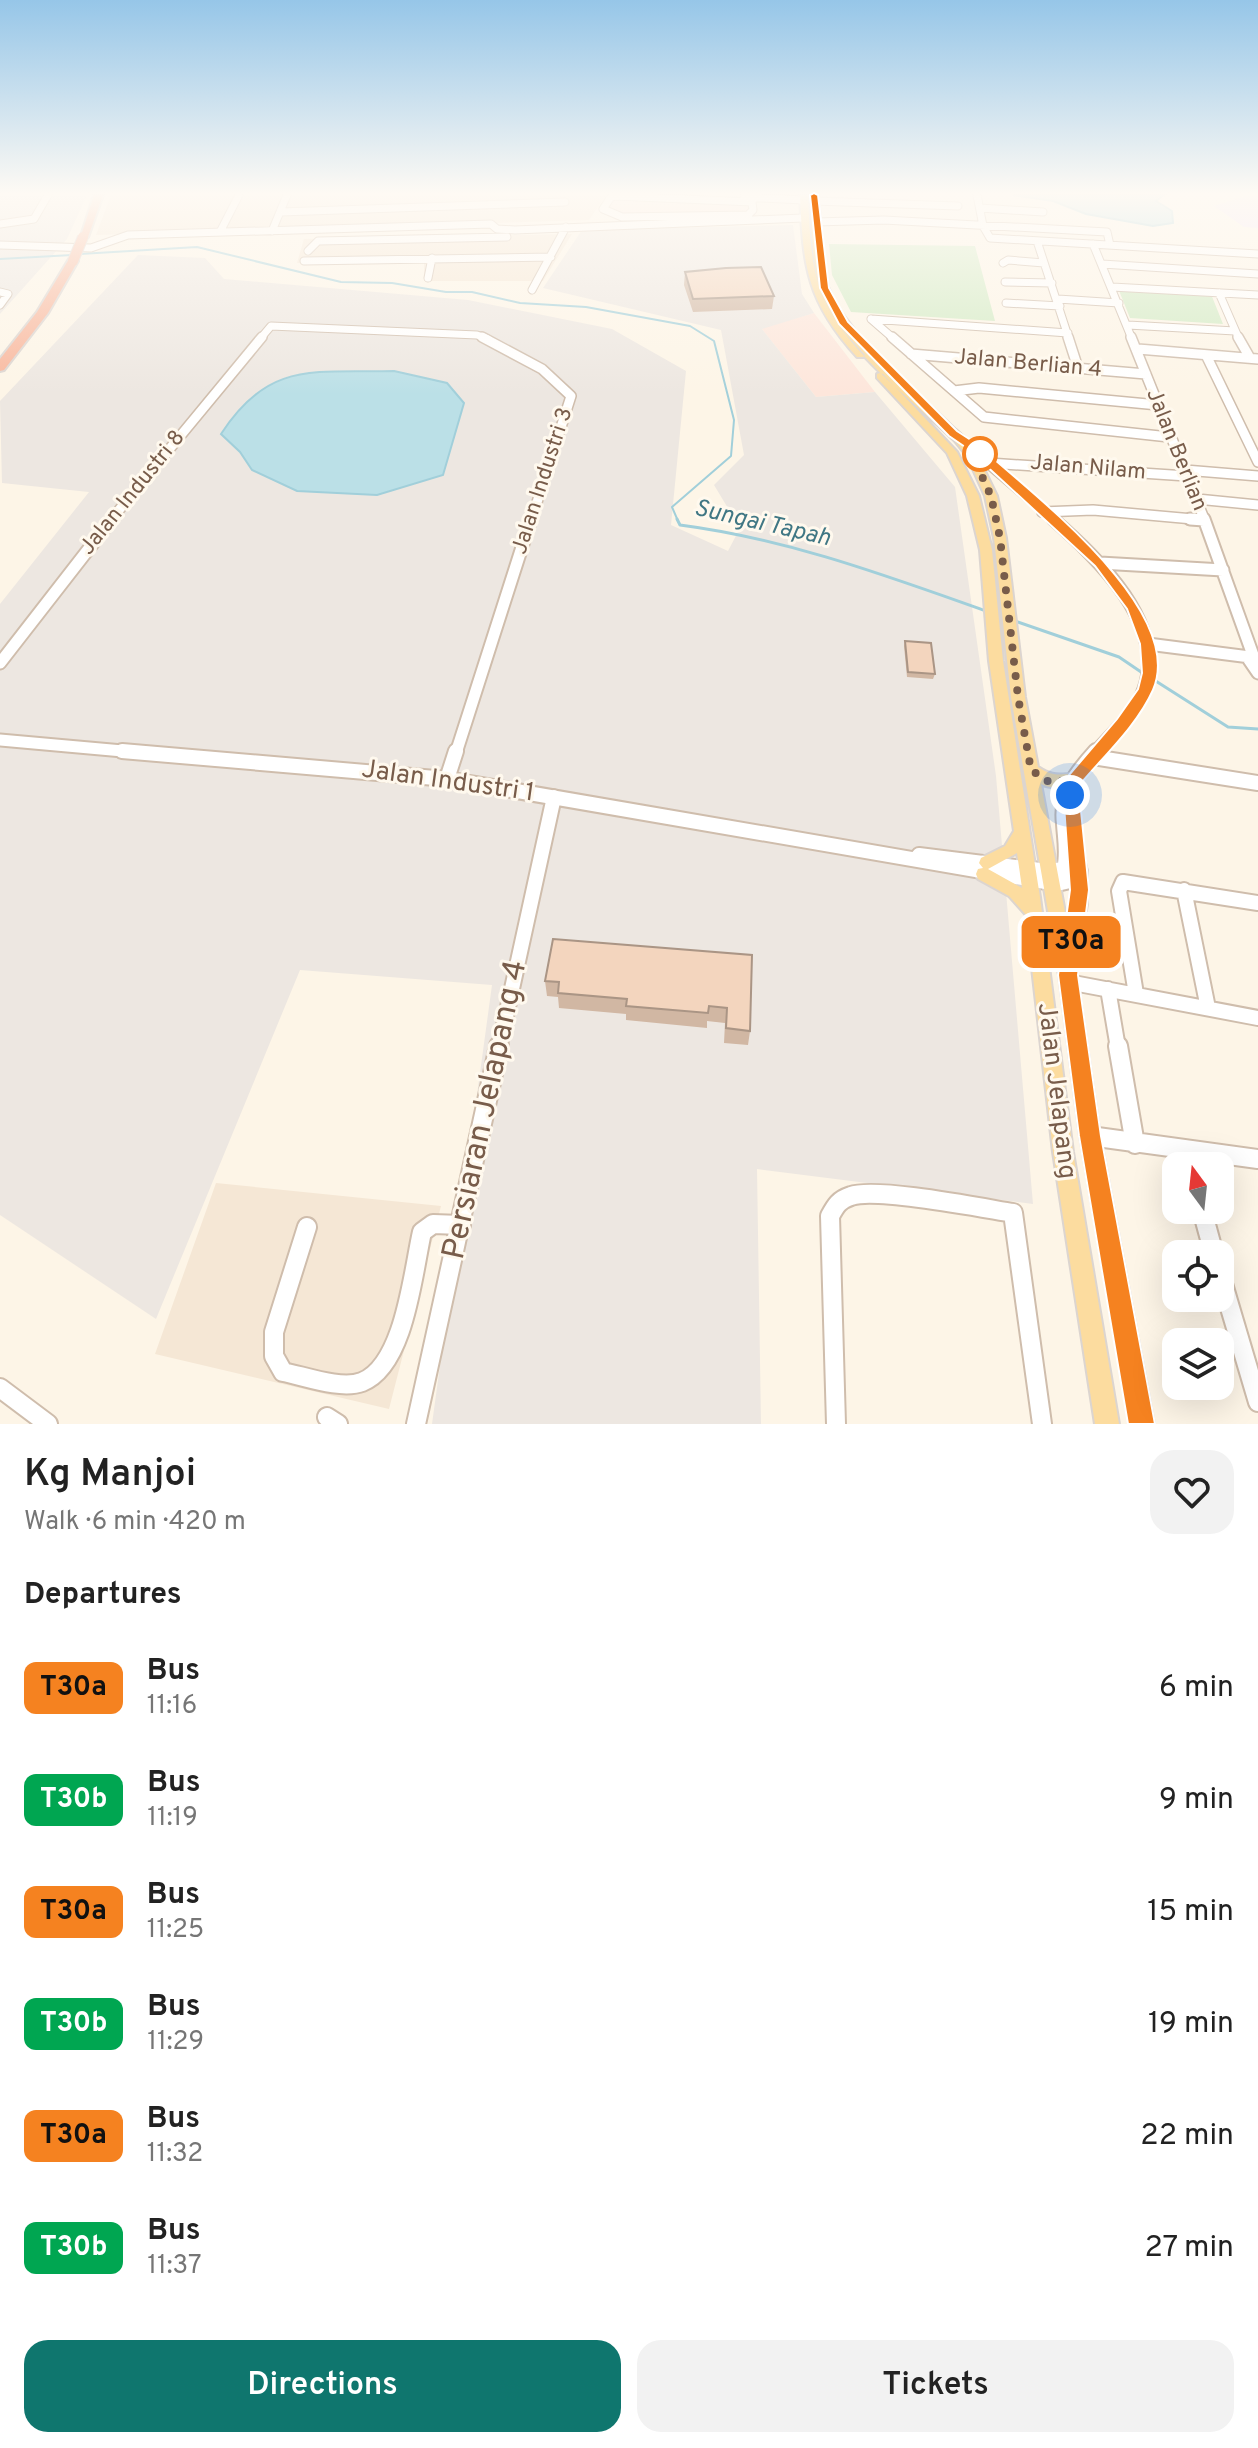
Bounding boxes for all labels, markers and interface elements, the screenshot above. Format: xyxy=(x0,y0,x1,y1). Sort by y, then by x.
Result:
street label: Jalan Berlian 4 xyxy=(953,344,1103,384)
street label: Jalan Berlian xyxy=(1139,385,1213,515)
street label: Jalan Industri 3 xyxy=(507,404,579,558)
street label: Jalan Industri 8 xyxy=(74,425,192,561)
unlabelled marker xyxy=(963,437,997,471)
street label: Jalan Nilam xyxy=(1029,449,1147,487)
water label: Sungai Tapah xyxy=(691,494,833,554)
street label: Jalan Industri 1 xyxy=(359,754,537,810)
your location xyxy=(1050,775,1090,815)
line badge: T30a xyxy=(1015,916,1127,968)
text: T30a xyxy=(1038,924,1104,960)
street label: Persiaran Jelapang 4 xyxy=(435,957,537,1263)
street label: Jalan Jelapang xyxy=(1029,1001,1083,1181)
north arrow xyxy=(1162,1152,1234,1224)
map controls xyxy=(1162,1152,1234,1400)
button: locate xyxy=(1162,1240,1234,1312)
button: layers xyxy=(1162,1328,1234,1400)
button: heart xyxy=(1150,1450,1234,1534)
text: Kg Manjoi xyxy=(24,1451,196,1500)
text: Walk · 6 min · 420 m xyxy=(24,1506,246,1539)
text: Departures xyxy=(24,1577,182,1614)
text: Bus xyxy=(147,1653,200,1690)
text: T30a xyxy=(40,1670,107,1706)
text: 6 min xyxy=(1159,1670,1234,1707)
text: 11:16 xyxy=(147,1690,197,1723)
text: Bus xyxy=(147,1765,201,1802)
text: T30b xyxy=(40,1782,107,1818)
text: 9 min xyxy=(1159,1782,1234,1819)
text: 11:19 xyxy=(147,1802,198,1835)
text: Bus xyxy=(147,1877,200,1914)
text: T30a xyxy=(40,1894,107,1930)
text: 15 min xyxy=(1147,1894,1234,1931)
text: 11:25 xyxy=(147,1914,204,1947)
text: Bus xyxy=(147,1989,201,2026)
text: T30b xyxy=(40,2006,107,2042)
text: 19 min xyxy=(1148,2006,1234,2043)
text: 11:29 xyxy=(147,2026,204,2059)
text: Bus xyxy=(147,2101,200,2138)
text: T30a xyxy=(40,2118,107,2154)
text: 22 min xyxy=(1140,2118,1234,2155)
text: 11:32 xyxy=(147,2138,203,2171)
text: Bus xyxy=(147,2213,201,2250)
text: T30b xyxy=(40,2230,107,2266)
text: 27 min xyxy=(1145,2230,1234,2267)
text: 11:37 xyxy=(147,2250,202,2283)
button: Directions xyxy=(24,2340,621,2432)
button: Tickets xyxy=(637,2340,1234,2432)

